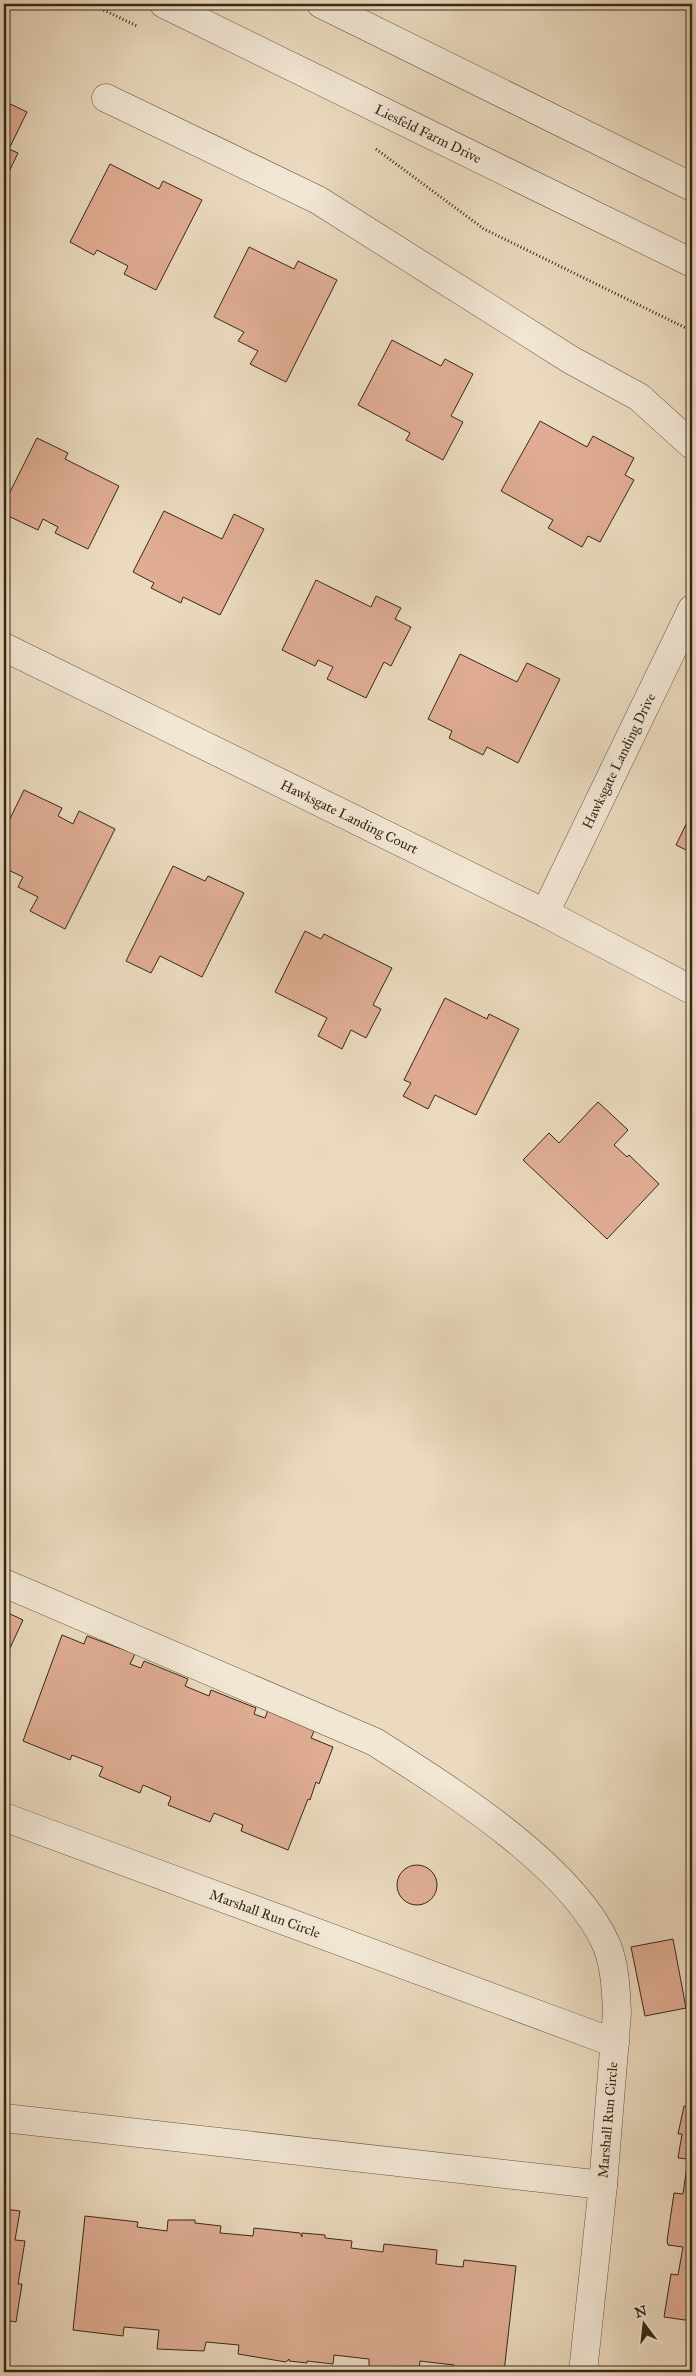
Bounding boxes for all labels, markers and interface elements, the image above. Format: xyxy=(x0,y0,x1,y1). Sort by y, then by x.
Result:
street label: Liesfeld Farm Drive xyxy=(372,101,484,167)
street label: Hawksgate Landing Drive xyxy=(579,690,659,832)
street label: Hawksgate Landing Court xyxy=(277,776,421,858)
street label: Marshall Run Circle xyxy=(207,1886,323,1942)
street label: Marshall Run Circle xyxy=(594,2061,622,2179)
north arrow xyxy=(618,2298,668,2348)
text: N xyxy=(633,2302,649,2322)

